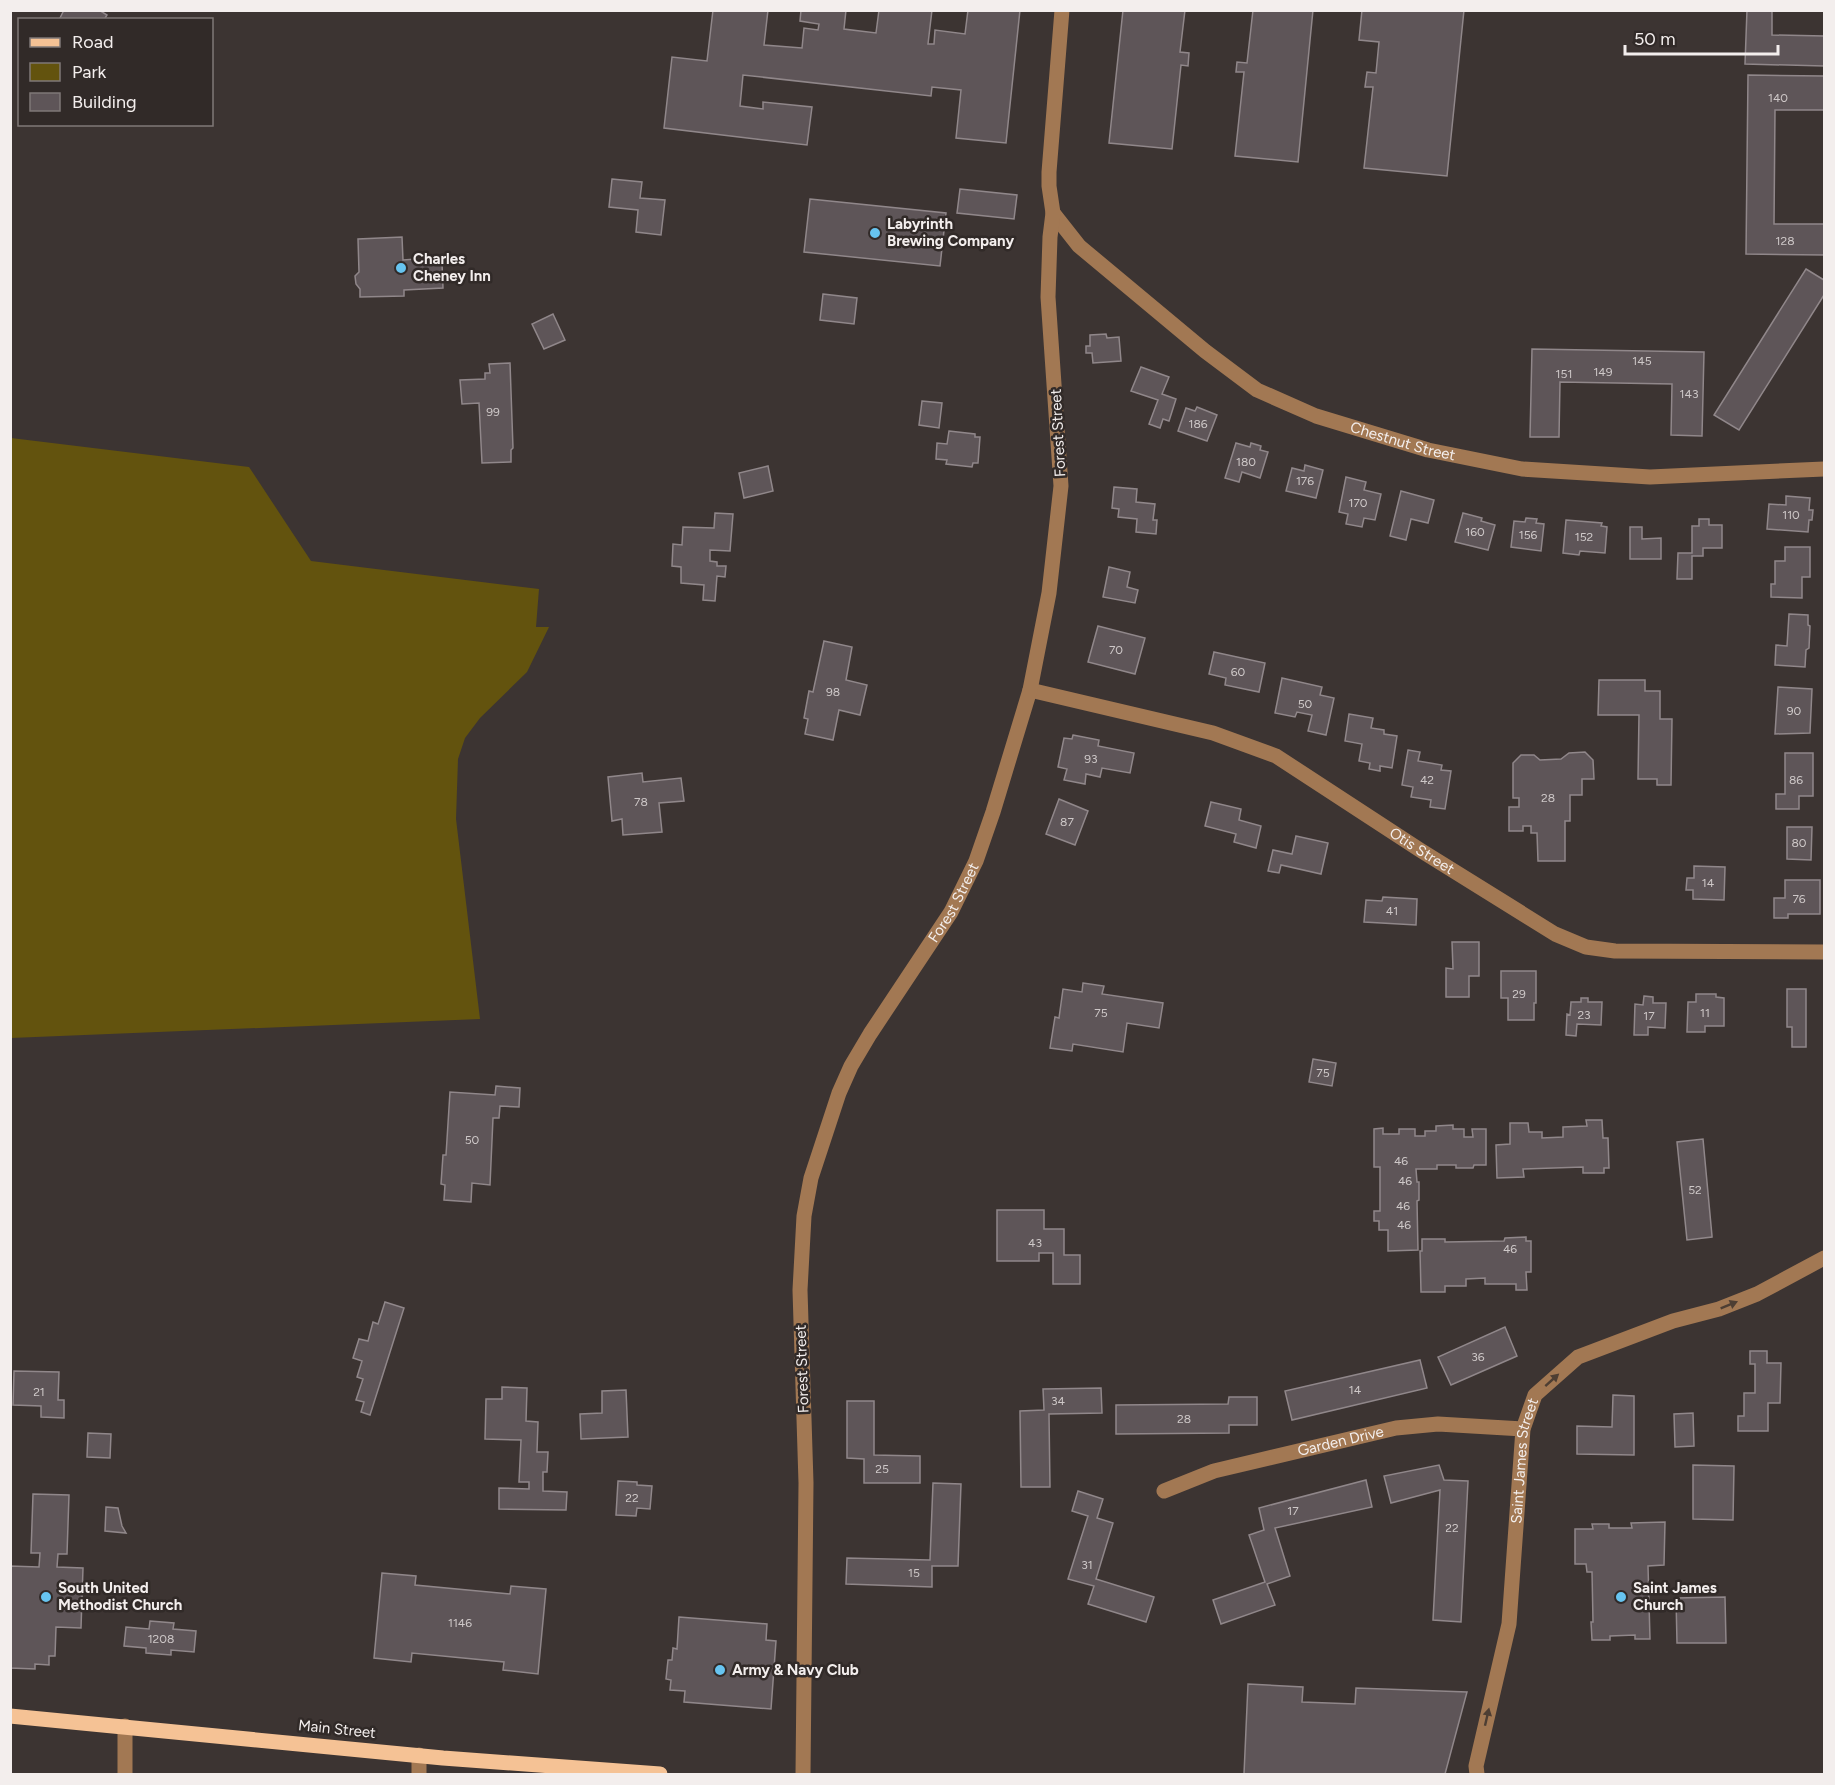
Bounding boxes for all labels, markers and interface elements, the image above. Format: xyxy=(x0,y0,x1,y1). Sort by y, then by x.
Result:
legend xyxy=(18,18,213,126)
scale bar xyxy=(1625,18,1778,56)
text: 50 m xyxy=(1634,28,1676,50)
text: Road xyxy=(72,31,113,53)
text: Park xyxy=(72,61,107,83)
text: Building xyxy=(72,91,137,113)
house number: 140 xyxy=(1768,91,1788,105)
place label: Labyrinth Brewing Company xyxy=(887,215,1014,250)
marker: Labyrinth Brewing Company xyxy=(868,226,882,240)
house number: 128 xyxy=(1775,234,1795,248)
place label: Charles Cheney Inn xyxy=(413,250,491,285)
marker: Charles Cheney Inn xyxy=(394,261,408,275)
house number: 145 xyxy=(1632,354,1652,368)
house number: 149 xyxy=(1593,365,1613,379)
house number: 151 xyxy=(1556,367,1572,381)
house number: 143 xyxy=(1680,387,1698,401)
street label: Forest Street xyxy=(1047,388,1069,478)
house number: 99 xyxy=(486,405,500,419)
house number: 186 xyxy=(1188,417,1208,431)
street label: Chestnut Street xyxy=(1348,418,1457,464)
house number: 180 xyxy=(1236,455,1256,469)
house number: 176 xyxy=(1296,474,1314,488)
house number: 170 xyxy=(1348,496,1368,510)
house number: 110 xyxy=(1782,508,1800,522)
house number: 160 xyxy=(1465,525,1485,539)
house number: 156 xyxy=(1519,528,1538,542)
house number: 152 xyxy=(1575,530,1593,544)
house number: 70 xyxy=(1109,643,1123,657)
house number: 60 xyxy=(1231,665,1246,679)
house number: 98 xyxy=(826,685,840,699)
house number: 50 xyxy=(1298,697,1313,711)
house number: 90 xyxy=(1787,704,1802,718)
house number: 93 xyxy=(1084,752,1098,766)
house number: 42 xyxy=(1420,773,1434,787)
house number: 86 xyxy=(1789,773,1803,787)
house number: 28 xyxy=(1541,791,1555,805)
house number: 78 xyxy=(634,795,648,809)
house number: 87 xyxy=(1060,815,1074,829)
street label: Otis Street xyxy=(1386,823,1458,878)
house number: 80 xyxy=(1791,836,1807,850)
street label: Forest Street xyxy=(924,860,983,946)
house number: 14 xyxy=(1702,876,1715,890)
house number: 76 xyxy=(1792,892,1806,906)
house number: 41 xyxy=(1386,904,1398,918)
house number: 29 xyxy=(1512,987,1526,1001)
house number: 75 xyxy=(1094,1006,1108,1020)
house number: 11 xyxy=(1700,1006,1710,1020)
house number: 23 xyxy=(1577,1008,1591,1022)
house number: 17 xyxy=(1643,1009,1655,1023)
house number: 75 xyxy=(1316,1066,1330,1080)
house number: 50 xyxy=(465,1133,480,1147)
house number: 46 xyxy=(1394,1154,1408,1168)
house number: 46 xyxy=(1398,1174,1412,1188)
house number: 52 xyxy=(1688,1183,1702,1197)
house number: 46 xyxy=(1396,1199,1410,1213)
house number: 46 xyxy=(1397,1218,1411,1232)
house number: 43 xyxy=(1028,1236,1042,1250)
house number: 46 xyxy=(1503,1242,1517,1256)
one-way arrow xyxy=(1720,1300,1738,1309)
street label: Forest Street xyxy=(791,1324,813,1413)
house number: 36 xyxy=(1471,1350,1485,1364)
one-way arrow xyxy=(1544,1374,1559,1387)
house number: 14 xyxy=(1349,1383,1362,1397)
house number: 21 xyxy=(33,1385,45,1399)
house number: 34 xyxy=(1051,1394,1066,1408)
street label: Saint James Street xyxy=(1507,1395,1542,1524)
house number: 28 xyxy=(1177,1412,1191,1426)
street label: Garden Drive xyxy=(1296,1422,1386,1460)
house number: 25 xyxy=(875,1462,889,1476)
house number: 22 xyxy=(625,1491,639,1505)
house number: 17 xyxy=(1287,1504,1299,1518)
house number: 22 xyxy=(1445,1521,1459,1535)
house number: 31 xyxy=(1081,1558,1093,1572)
house number: 15 xyxy=(908,1566,920,1580)
place label: South United Methodist Church xyxy=(58,1579,182,1614)
place label: Saint James Church xyxy=(1633,1579,1717,1614)
marker: South United Methodist Church xyxy=(39,1590,53,1604)
marker: Saint James Church xyxy=(1614,1590,1628,1604)
house number: 1146 xyxy=(448,1616,472,1630)
house number: 1208 xyxy=(148,1632,174,1646)
place label: Army & Navy Club xyxy=(732,1661,859,1679)
marker: Army & Navy Club xyxy=(713,1663,727,1677)
one-way arrow xyxy=(1483,1708,1492,1727)
street label: Main Street xyxy=(297,1716,377,1742)

